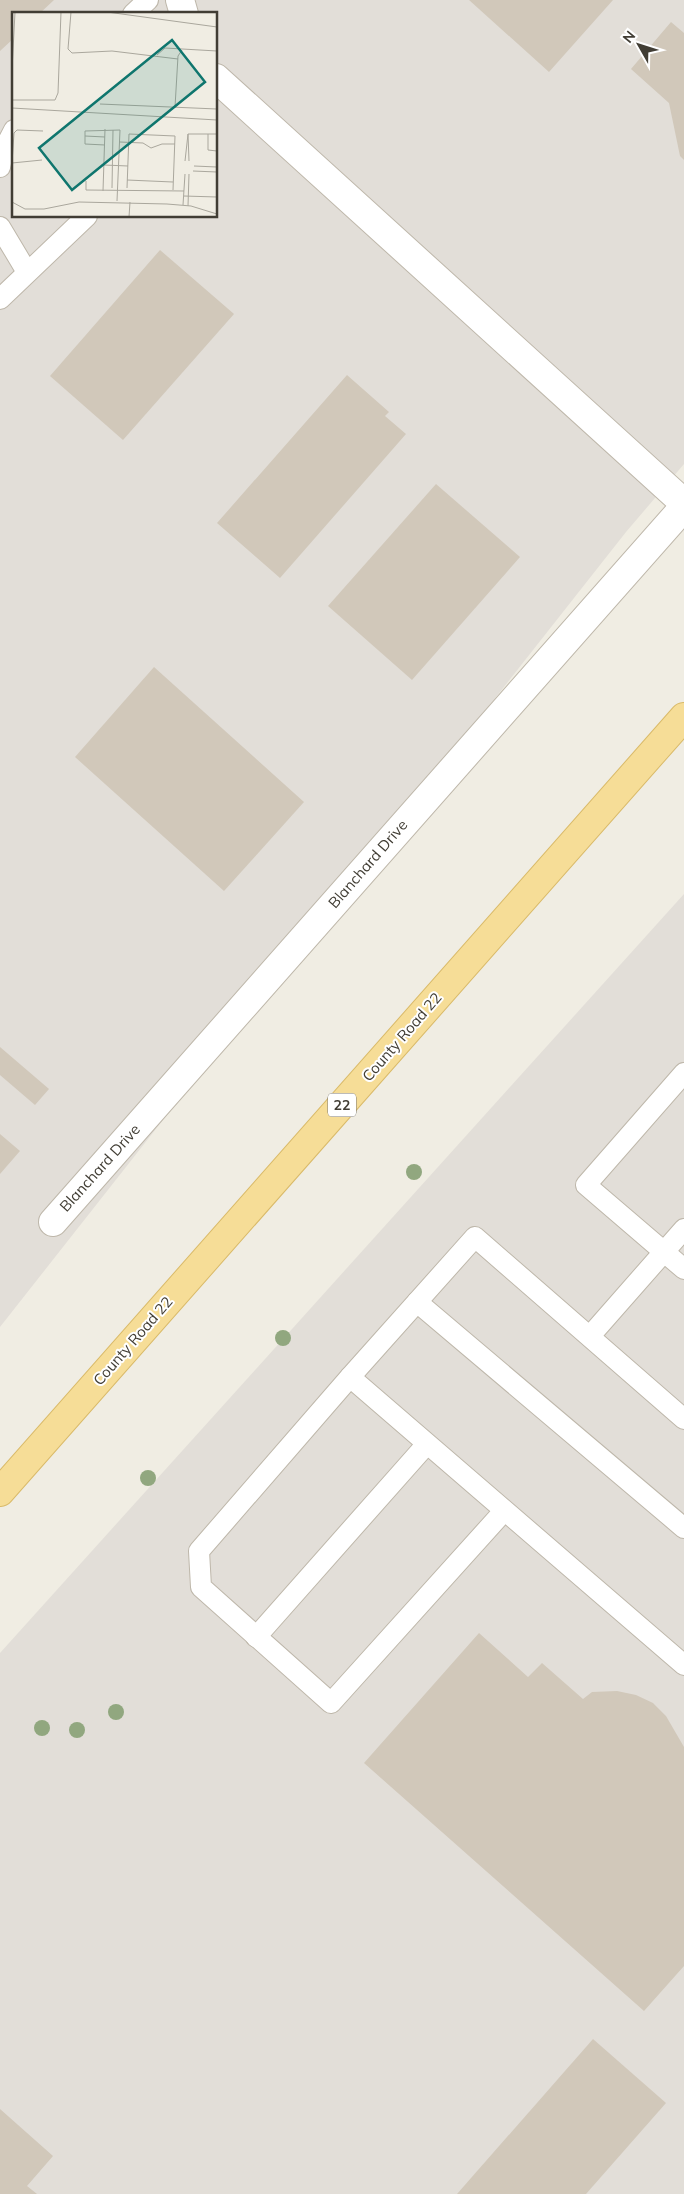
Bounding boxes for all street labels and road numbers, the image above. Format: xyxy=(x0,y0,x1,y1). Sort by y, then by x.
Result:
street label: Blanchard Drive xyxy=(324,815,411,912)
street label: County Road 22 xyxy=(358,988,445,1085)
road number: 22 xyxy=(328,1094,356,1116)
street label: Blanchard Drive xyxy=(55,1120,144,1215)
street label: County Road 22 xyxy=(89,1292,176,1389)

